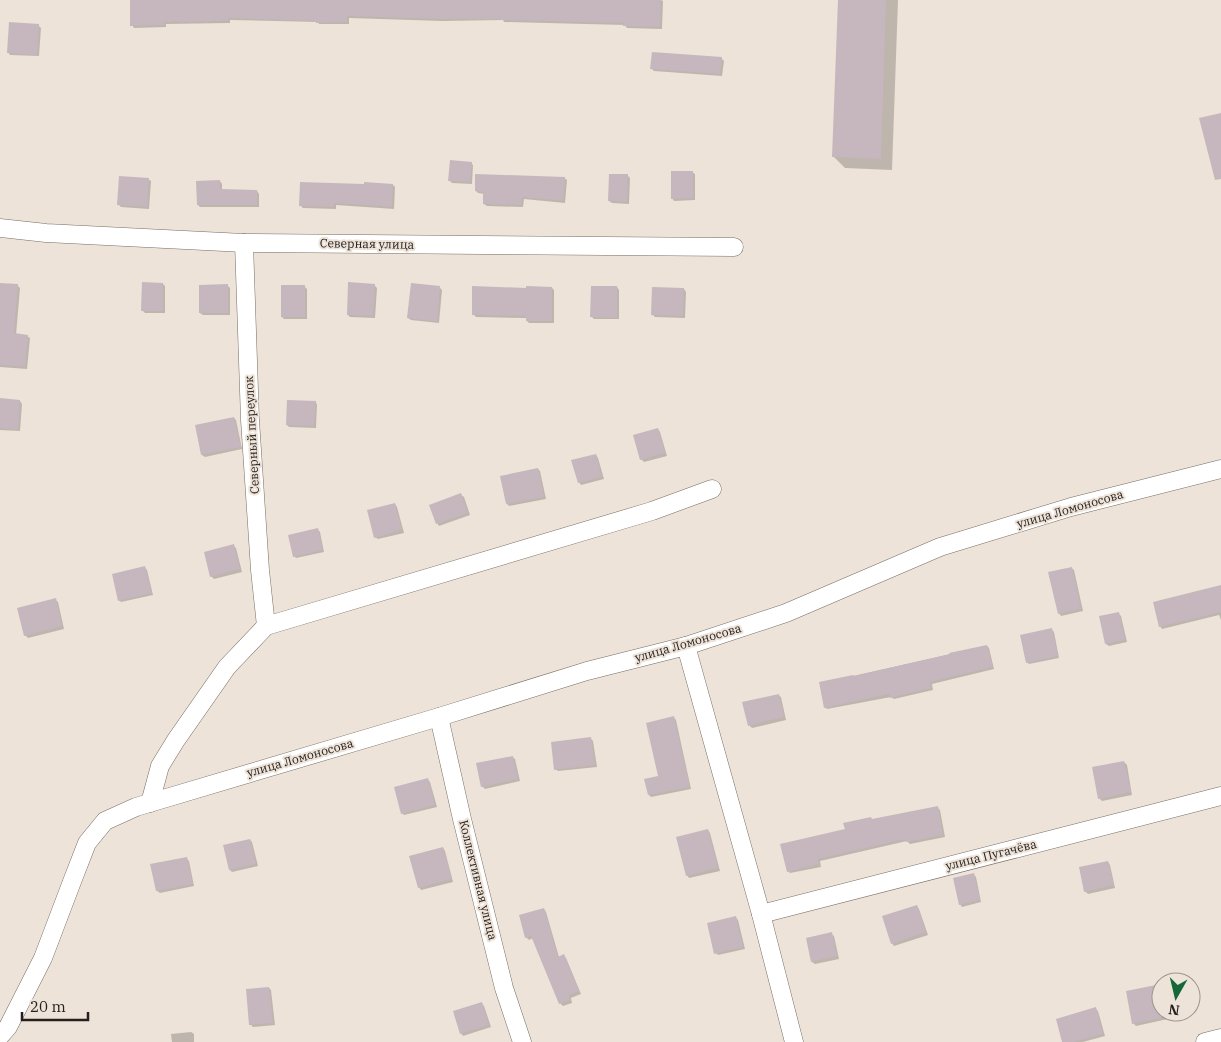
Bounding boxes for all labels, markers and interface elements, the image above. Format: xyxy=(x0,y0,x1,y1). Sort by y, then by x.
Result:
street label: Северная улица xyxy=(320,235,415,252)
street label: Северный переулок xyxy=(241,376,262,494)
street label: улица Ломоносова xyxy=(1015,486,1125,531)
street label: улица Ломоносова xyxy=(633,620,743,665)
street label: улица Ломоносова xyxy=(245,735,355,780)
street label: Коллективная улица xyxy=(456,818,501,942)
street label: улица Пугачёва xyxy=(944,836,1038,873)
north arrow xyxy=(1151,972,1201,1022)
scale bar xyxy=(22,990,89,1022)
text: 20 m xyxy=(30,997,66,1016)
text: N xyxy=(1167,1000,1181,1020)

